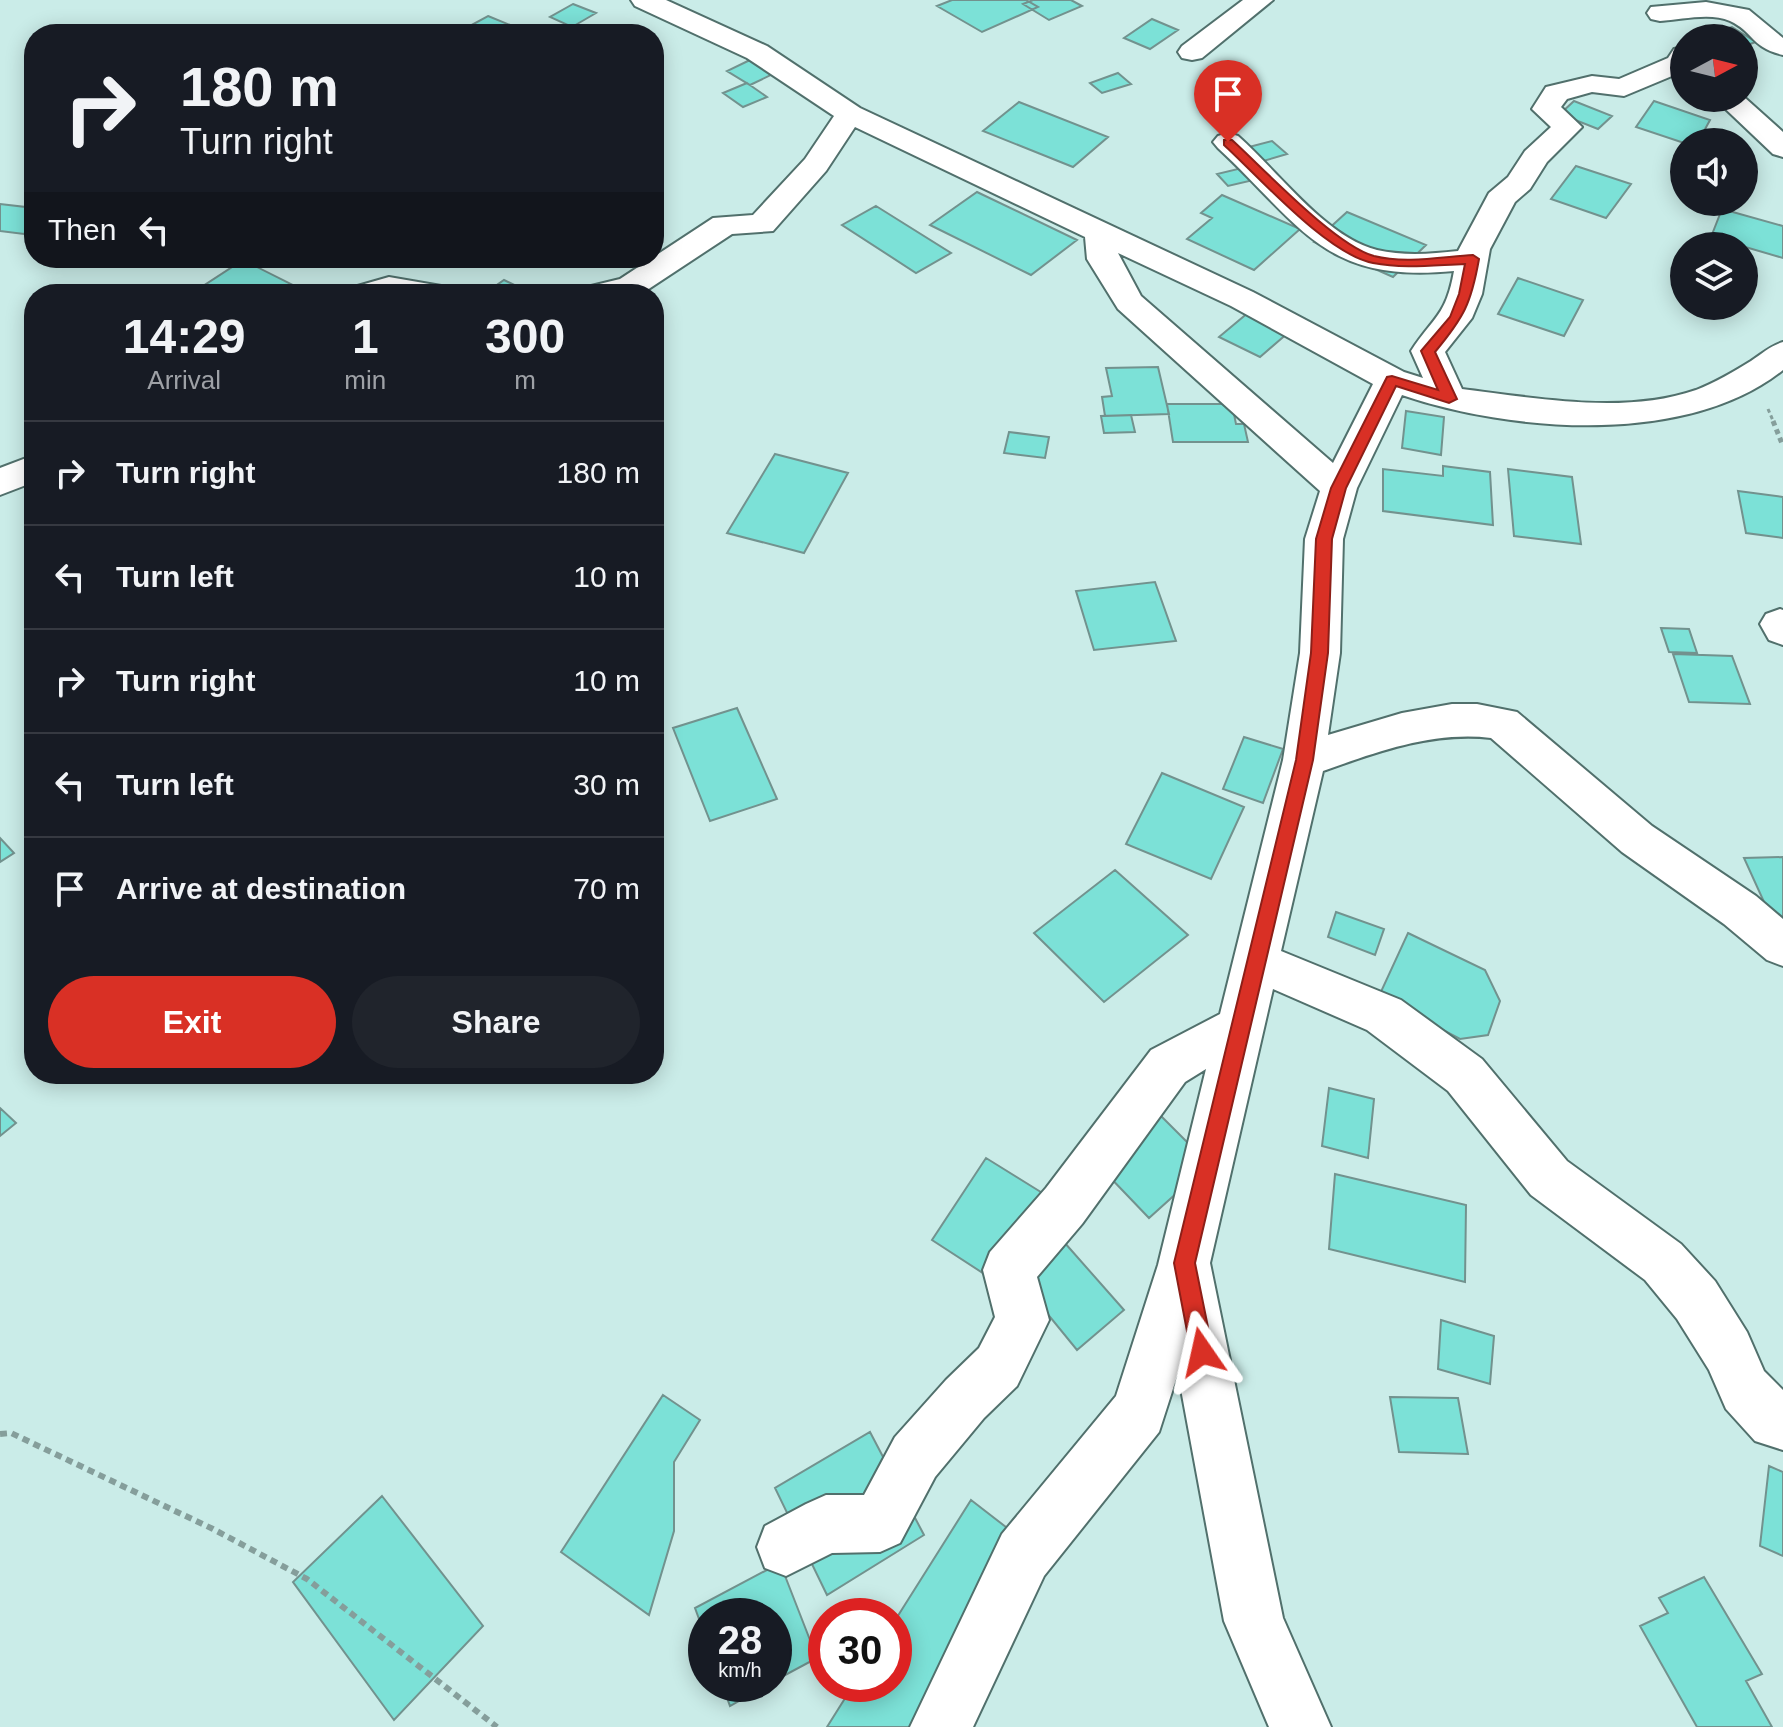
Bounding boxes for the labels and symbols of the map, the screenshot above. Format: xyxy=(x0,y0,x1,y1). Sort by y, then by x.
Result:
north arrow xyxy=(1670,24,1758,112)
pin xyxy=(1194,60,1262,142)
position arrow xyxy=(1160,1310,1244,1394)
speed limit sign: 30 xyxy=(808,1598,912,1702)

